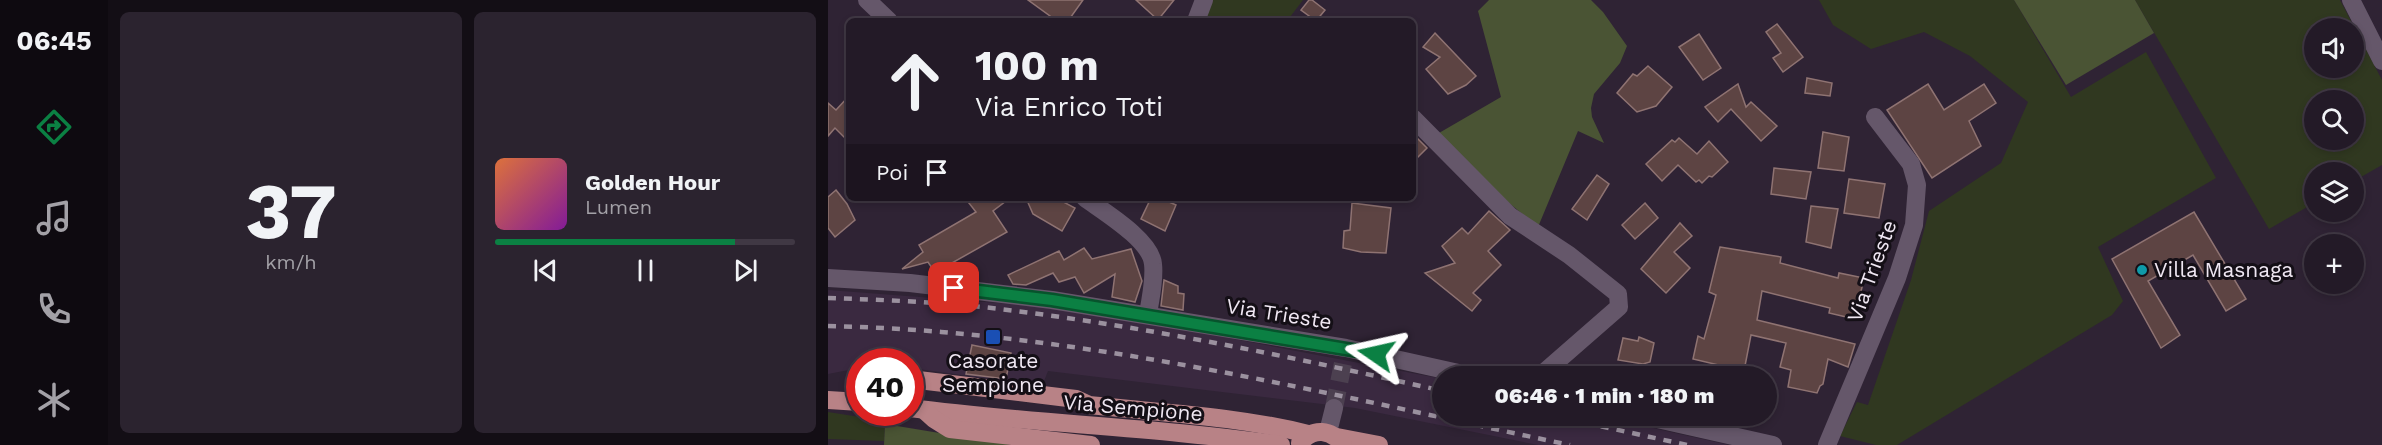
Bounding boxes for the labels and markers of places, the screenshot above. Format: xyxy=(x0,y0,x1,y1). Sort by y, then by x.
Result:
place label: Villa Masnaga xyxy=(2154,257,2293,282)
pin xyxy=(928,262,979,313)
marker: Villa Masnaga xyxy=(2135,263,2149,277)
marker: Casorate Sempione xyxy=(984,328,1002,346)
place label: Casorate Sempione xyxy=(942,348,1044,397)

